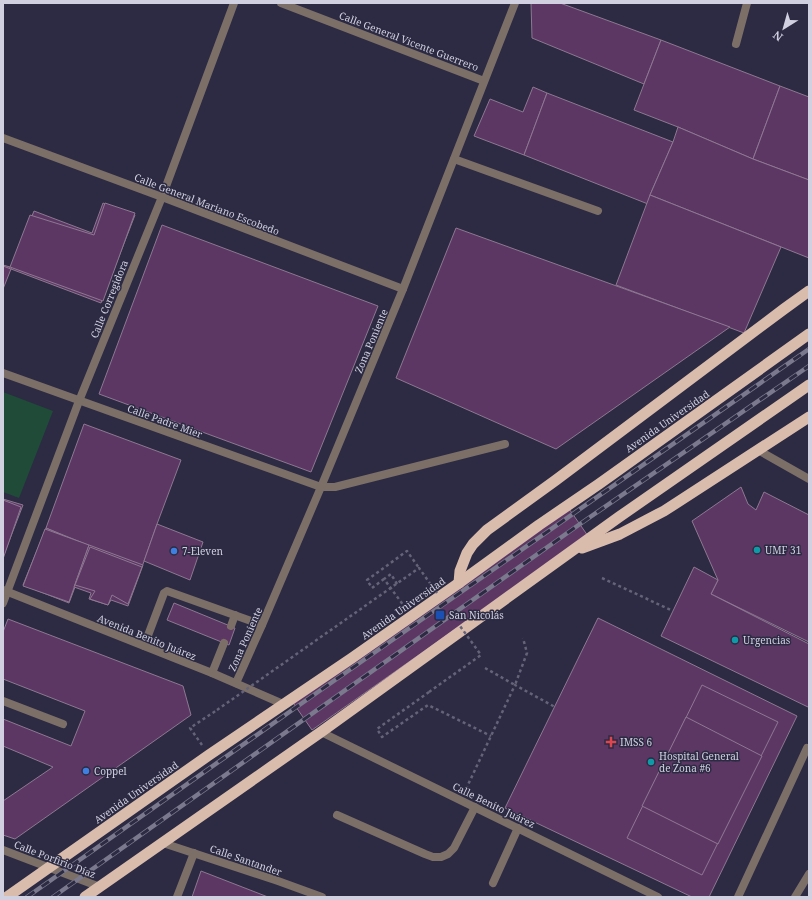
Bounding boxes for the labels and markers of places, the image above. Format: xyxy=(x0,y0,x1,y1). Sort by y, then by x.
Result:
place label: UMF 31 xyxy=(765,543,801,557)
place label: 7-Eleven xyxy=(182,544,224,558)
marker: UMF 31 xyxy=(752,545,762,555)
marker: 7-Eleven xyxy=(169,546,179,556)
place label: San Nicolás xyxy=(449,608,504,622)
marker: San Nicolás xyxy=(434,609,446,621)
place label: Urgencias xyxy=(743,633,791,647)
marker: Urgencias xyxy=(730,635,740,645)
place label: IMSS 6 xyxy=(620,735,653,749)
marker: IMSS 6 xyxy=(605,736,617,748)
place label: Hospital General de Zona #6 xyxy=(659,749,739,775)
marker: Hospital General de Zona #6 xyxy=(646,757,656,767)
place label: Coppel xyxy=(94,764,127,778)
marker: Coppel xyxy=(81,766,91,776)

